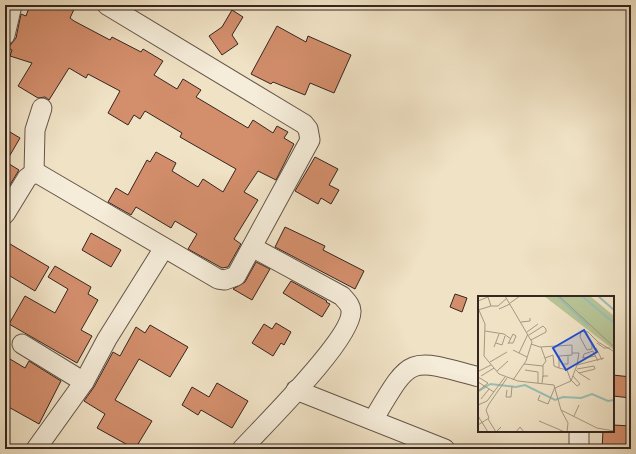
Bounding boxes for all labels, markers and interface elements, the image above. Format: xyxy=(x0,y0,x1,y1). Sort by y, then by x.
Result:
inset map xyxy=(478,296,614,432)

